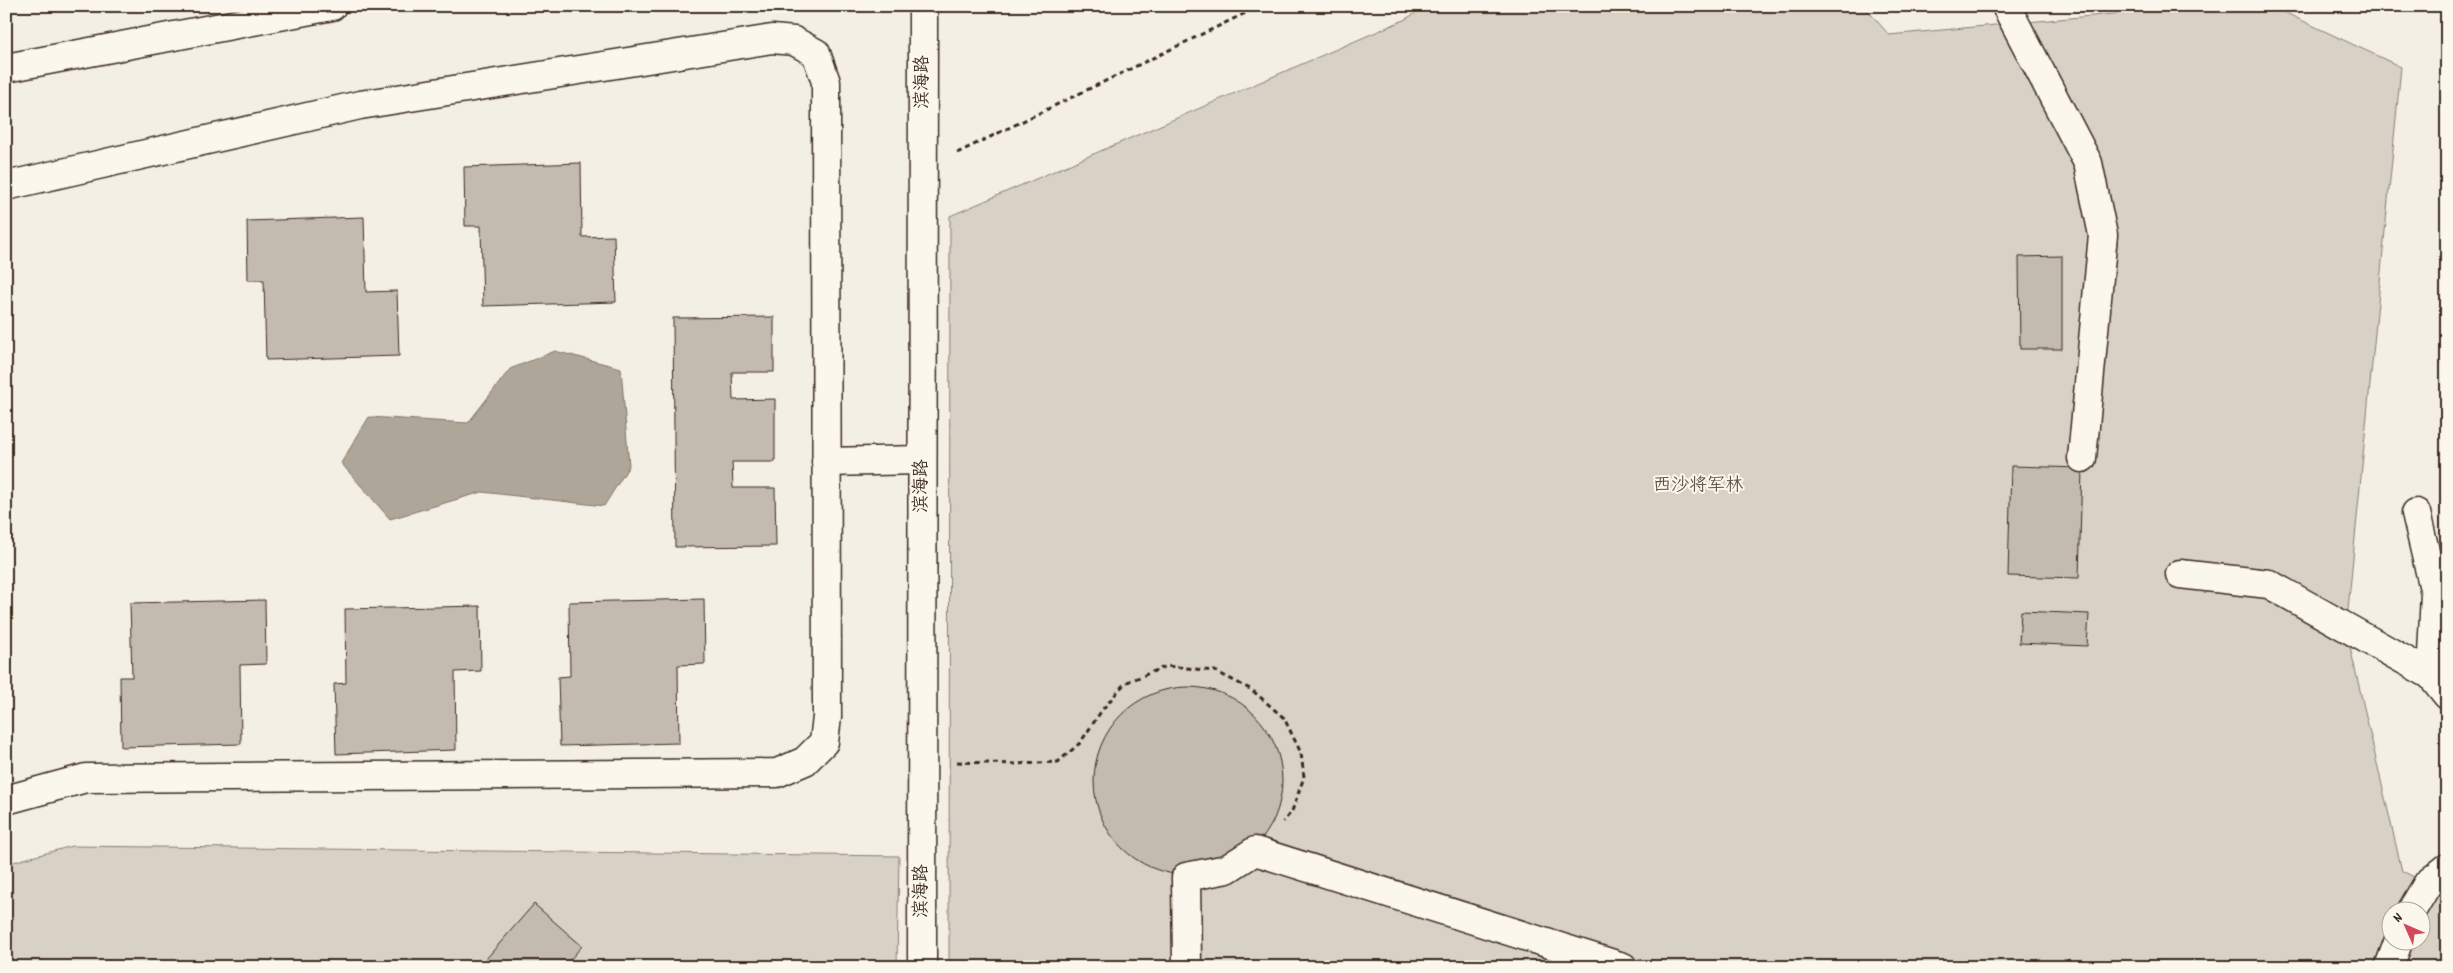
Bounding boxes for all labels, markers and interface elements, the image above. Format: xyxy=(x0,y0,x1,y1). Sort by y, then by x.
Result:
street label: 滨海路 xyxy=(911,55,936,109)
street label: 滨海路 xyxy=(910,459,935,513)
park label: 西沙将军林 xyxy=(1653,474,1743,499)
street label: 滨海路 xyxy=(910,864,935,918)
north arrow xyxy=(2380,900,2430,950)
text: N xyxy=(2389,909,2408,928)

